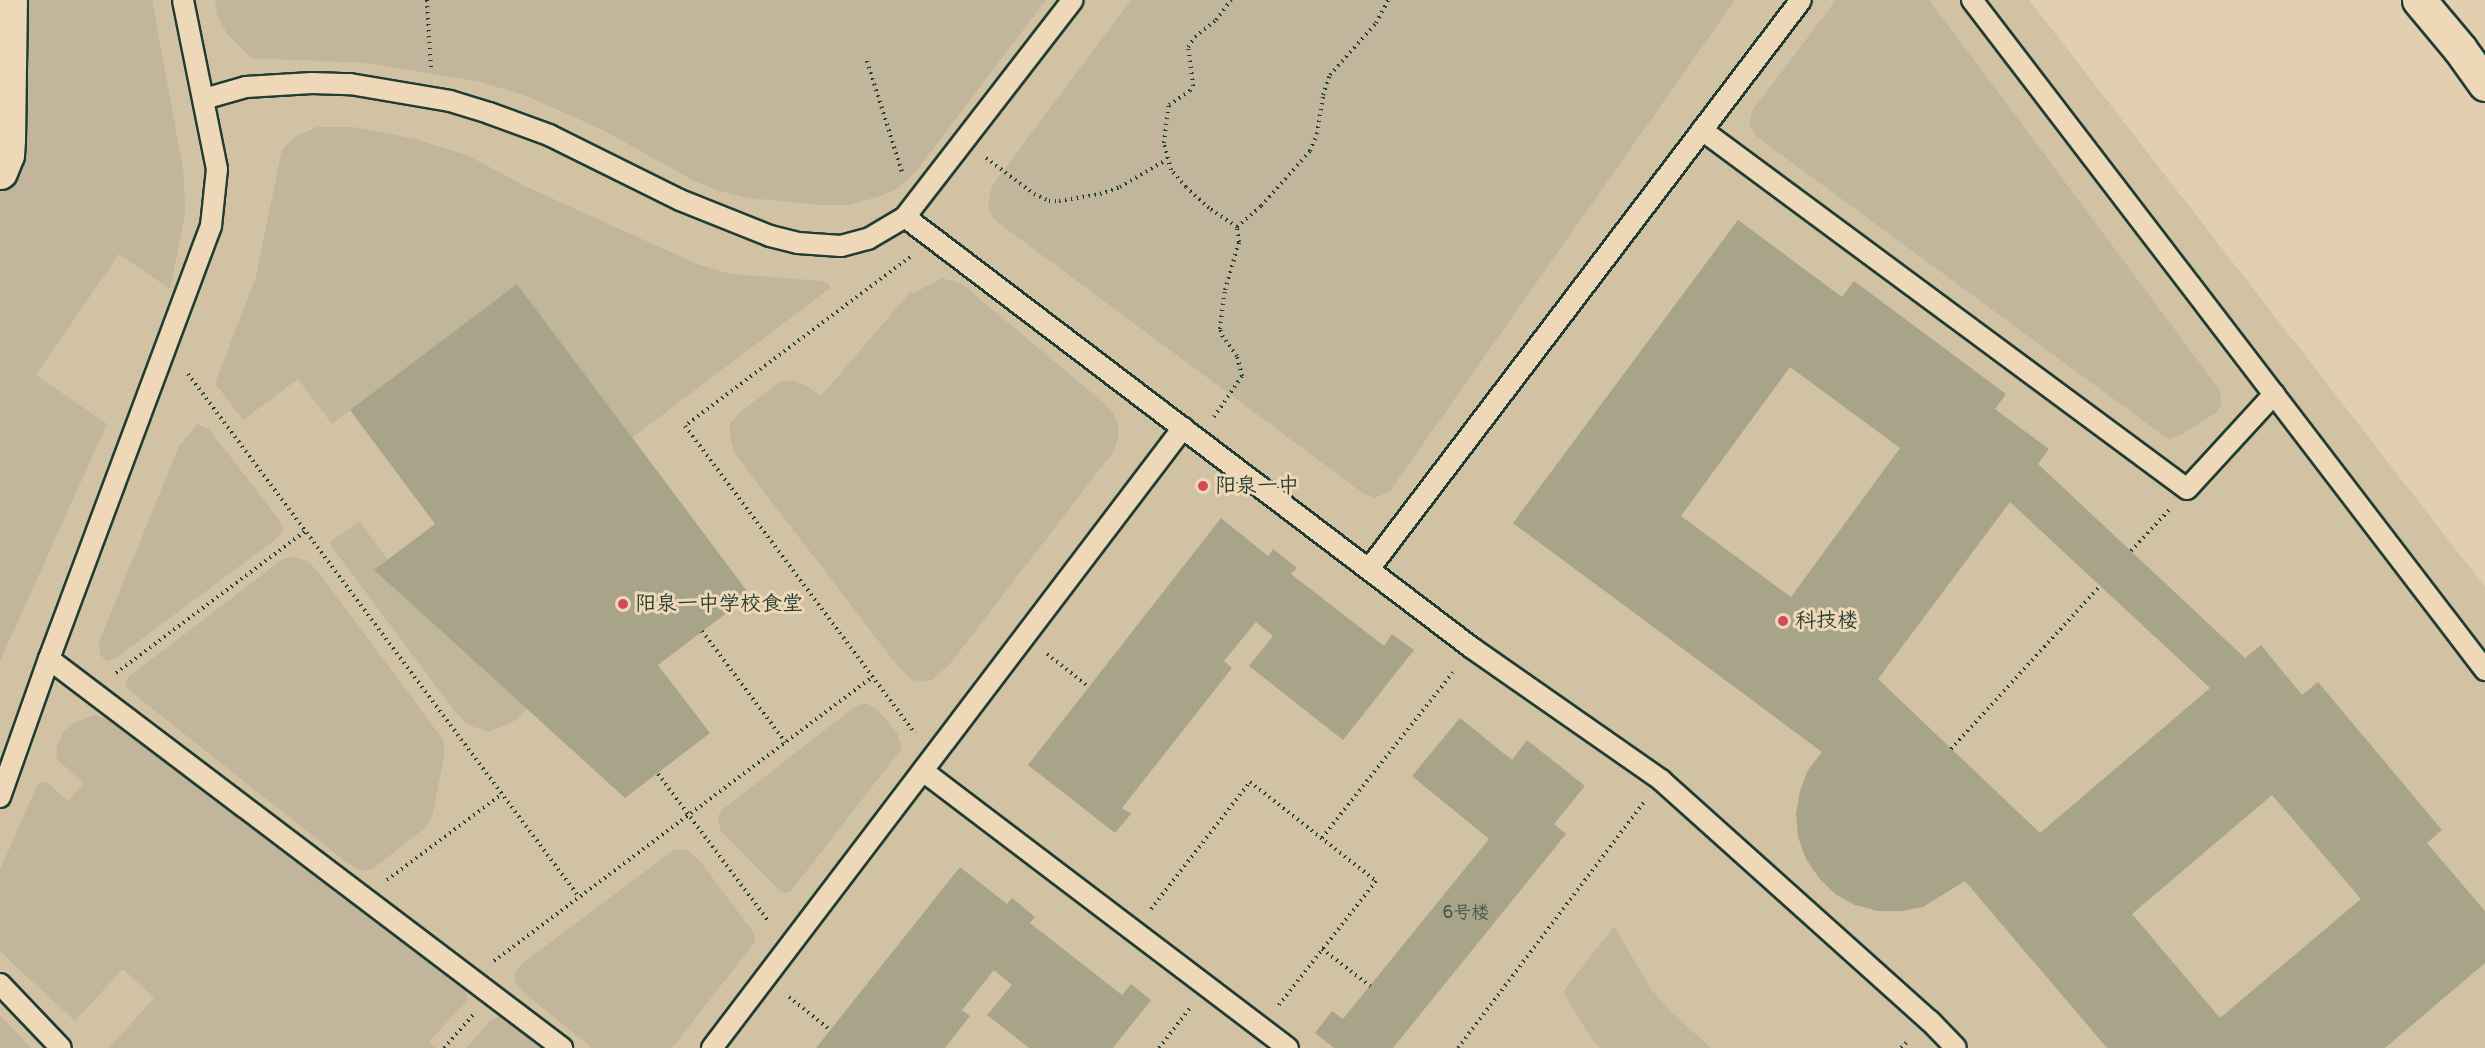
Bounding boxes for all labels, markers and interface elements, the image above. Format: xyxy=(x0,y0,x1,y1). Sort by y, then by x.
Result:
place label: 阳泉一中 xyxy=(1215,473,1299,499)
marker: 阳泉一中 xyxy=(1196,479,1210,493)
place label: 阳泉一中学校食堂 xyxy=(635,591,803,617)
marker: 阳泉一中学校食堂 xyxy=(616,597,630,611)
place label: 科技楼 xyxy=(1795,608,1858,634)
marker: 科技楼 xyxy=(1776,614,1790,628)
house number: 6号楼 xyxy=(1443,902,1489,924)

